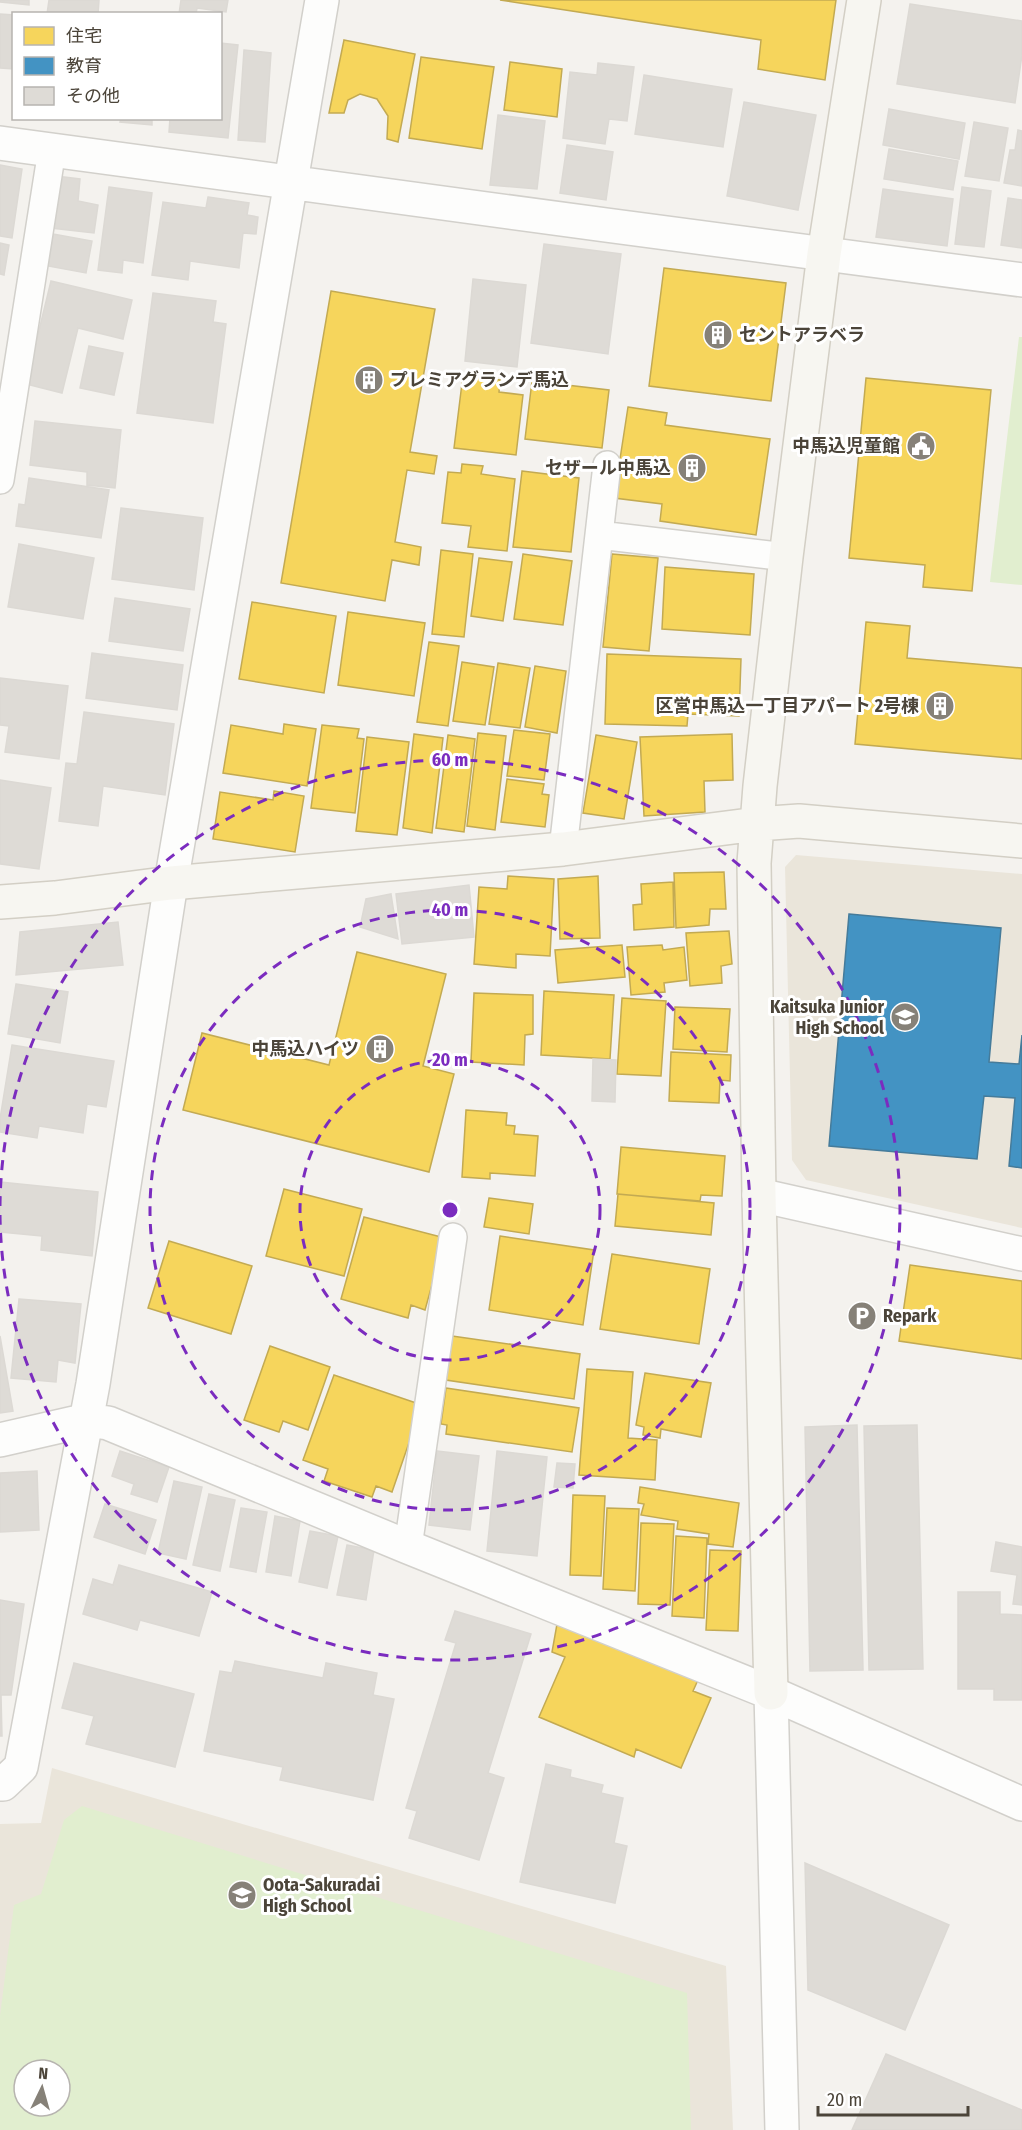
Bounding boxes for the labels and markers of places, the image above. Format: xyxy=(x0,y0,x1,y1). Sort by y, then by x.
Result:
building icon: セントアラベラ xyxy=(702,319,734,351)
place label: セントアラベラ xyxy=(739,324,865,346)
building icon: プレミアグランデ馬込 xyxy=(353,364,385,396)
place label: プレミアグランデ馬込 xyxy=(390,369,569,391)
public building icon: 中馬込児童館 xyxy=(905,430,937,462)
place label: 中馬込児童館 xyxy=(792,435,900,457)
building icon: セザール中馬込 xyxy=(676,452,708,484)
place label: セザール中馬込 xyxy=(545,457,671,479)
building icon: 区営中馬込一丁目アパート 2号棟 xyxy=(924,690,956,722)
place label: 区営中馬込一丁目アパート 2号棟 xyxy=(655,695,919,717)
place label: Kaitsuka Junior High School xyxy=(770,996,884,1039)
school or university icon: Kaitsuka Junior High School xyxy=(889,1001,921,1033)
building icon: 中馬込ハイツ xyxy=(364,1033,396,1065)
place label: 中馬込ハイツ xyxy=(251,1038,359,1060)
centre of rings xyxy=(440,1200,460,1220)
parking icon: Repark xyxy=(846,1300,878,1332)
place label: Repark xyxy=(883,1305,937,1327)
place label: Oota-Sakuradai High School xyxy=(263,1874,380,1917)
school or university icon: Oota-Sakuradai High School xyxy=(226,1879,258,1911)

